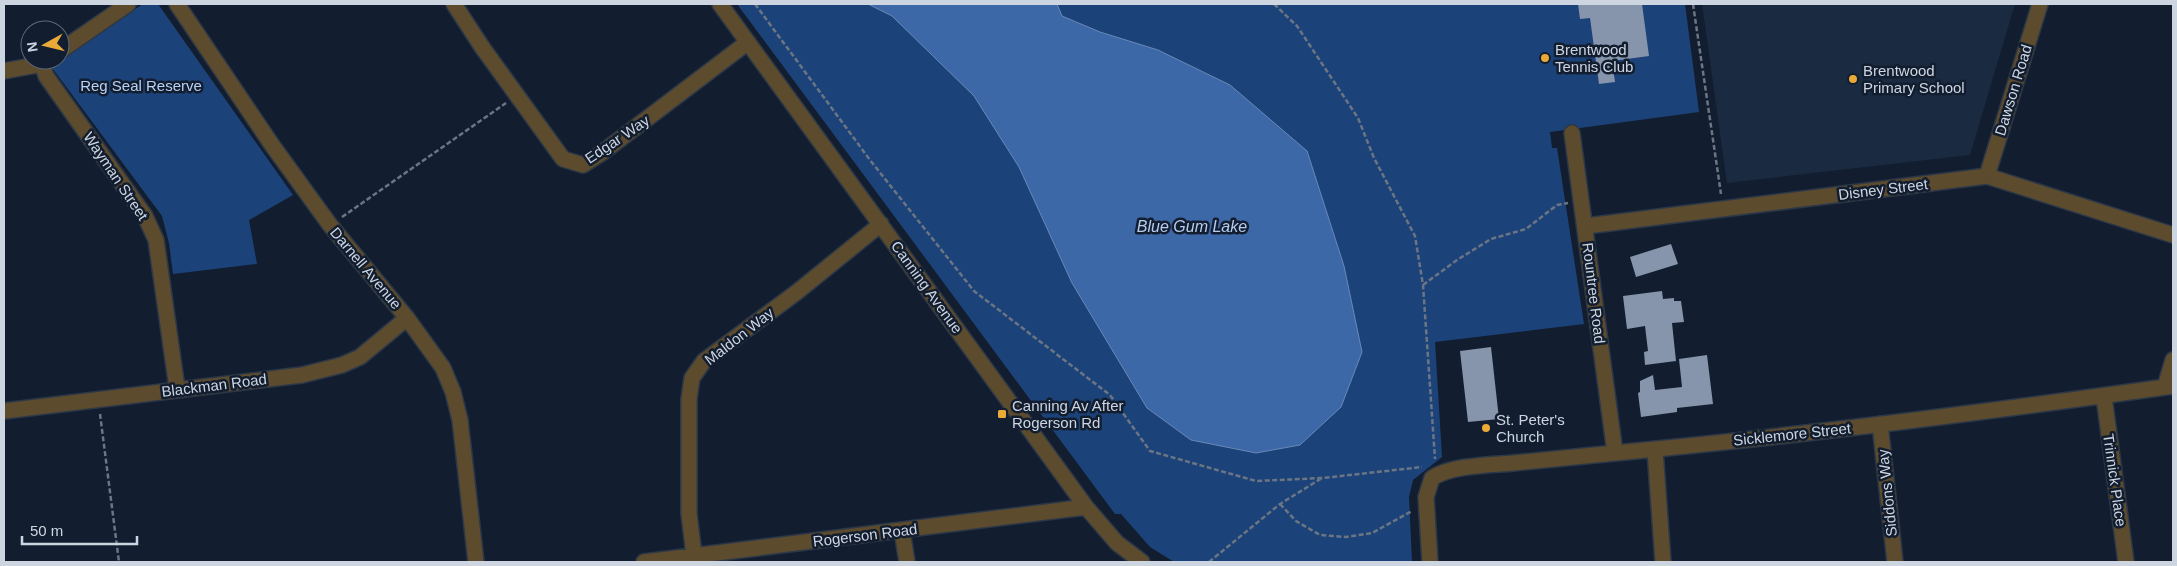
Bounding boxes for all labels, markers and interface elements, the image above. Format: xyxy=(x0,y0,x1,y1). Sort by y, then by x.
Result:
north arrow xyxy=(20,20,70,70)
text: N xyxy=(23,41,41,53)
place label: Brentwood Tennis Club xyxy=(1555,41,1633,75)
street label: Dawson Road xyxy=(1991,42,2035,138)
marker: Brentwood Tennis Club xyxy=(1539,52,1551,64)
place label: Brentwood Primary School xyxy=(1863,62,1965,96)
marker: Brentwood Primary School xyxy=(1847,73,1859,85)
park label: Reg Seal Reserve xyxy=(80,77,202,94)
street label: Edgar Way xyxy=(582,111,653,167)
street label: Wayman Street xyxy=(80,129,152,224)
street label: Disney Street xyxy=(1837,175,1930,203)
water label: Blue Gum Lake xyxy=(1137,218,1247,235)
street label: Darnell Avenue xyxy=(327,224,405,312)
street label: Canning Avenue xyxy=(888,238,966,336)
street label: Rountree Road xyxy=(1579,241,1609,345)
street label: Maldon Way xyxy=(701,304,777,368)
street label: Blackman Road xyxy=(160,370,268,400)
place label: Canning Av After Rogerson Rd xyxy=(1012,397,1123,431)
marker: Canning Av After Rogerson Rd xyxy=(996,408,1008,420)
place label: St. Peter's Church xyxy=(1496,411,1565,445)
street label: Sicklemore Street xyxy=(1732,419,1853,449)
marker: St. Peter's Church xyxy=(1480,422,1492,434)
street label: Trinnick Place xyxy=(2100,432,2130,528)
street label: Siddons Way xyxy=(1874,448,1900,538)
scale bar xyxy=(22,514,138,546)
street label: Rogerson Road xyxy=(812,520,918,550)
text: 50 m xyxy=(30,522,63,539)

